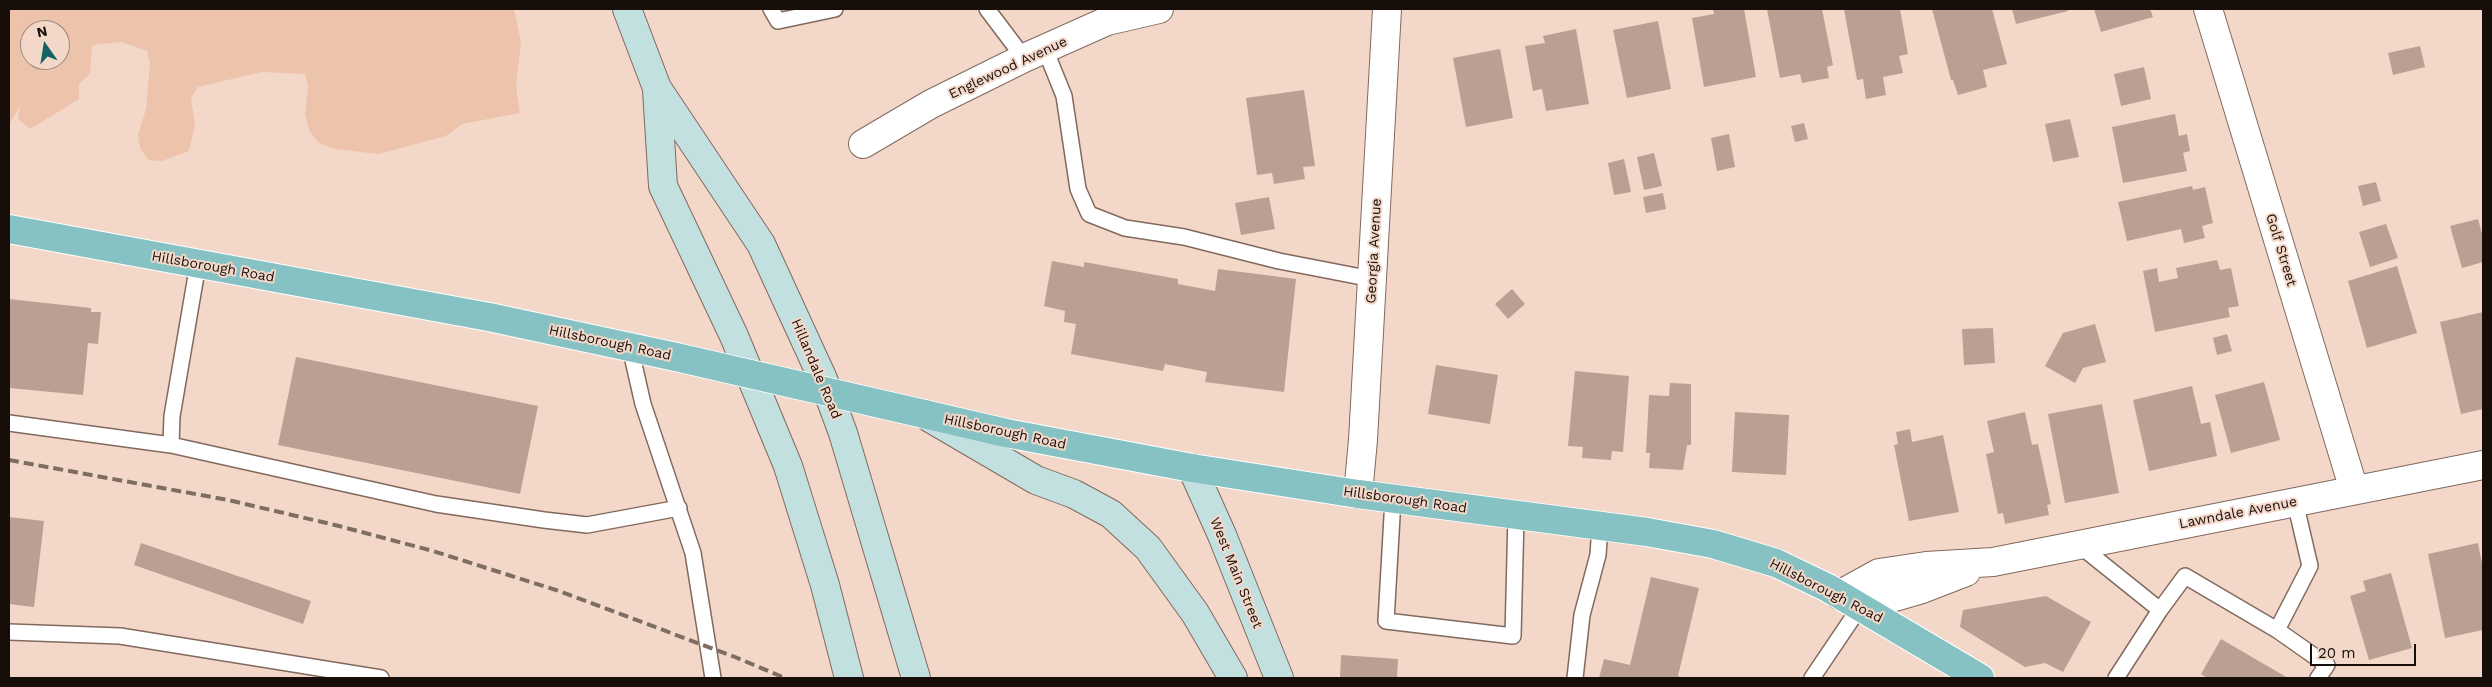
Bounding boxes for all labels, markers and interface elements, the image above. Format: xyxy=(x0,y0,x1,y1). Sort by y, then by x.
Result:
north arrow xyxy=(20,20,70,70)
text: N xyxy=(35,22,49,40)
street label: Englewood Avenue xyxy=(946,33,1070,103)
street label: Georgia Avenue xyxy=(1363,198,1385,304)
street label: Golf Street xyxy=(2262,212,2300,288)
street label: Hillsborough Road xyxy=(150,248,276,286)
street label: Hillandale Road xyxy=(787,316,845,422)
street label: Hillsborough Road xyxy=(547,322,673,364)
street label: Hillsborough Road xyxy=(942,411,1068,453)
street label: Hillsborough Road xyxy=(1342,483,1468,517)
street label: Lawndale Avenue xyxy=(2178,493,2298,533)
street label: West Main Street xyxy=(1206,515,1266,631)
street label: Hillsborough Road xyxy=(1767,555,1885,627)
scale bar xyxy=(2312,634,2418,666)
text: 20 m xyxy=(2318,644,2356,662)

